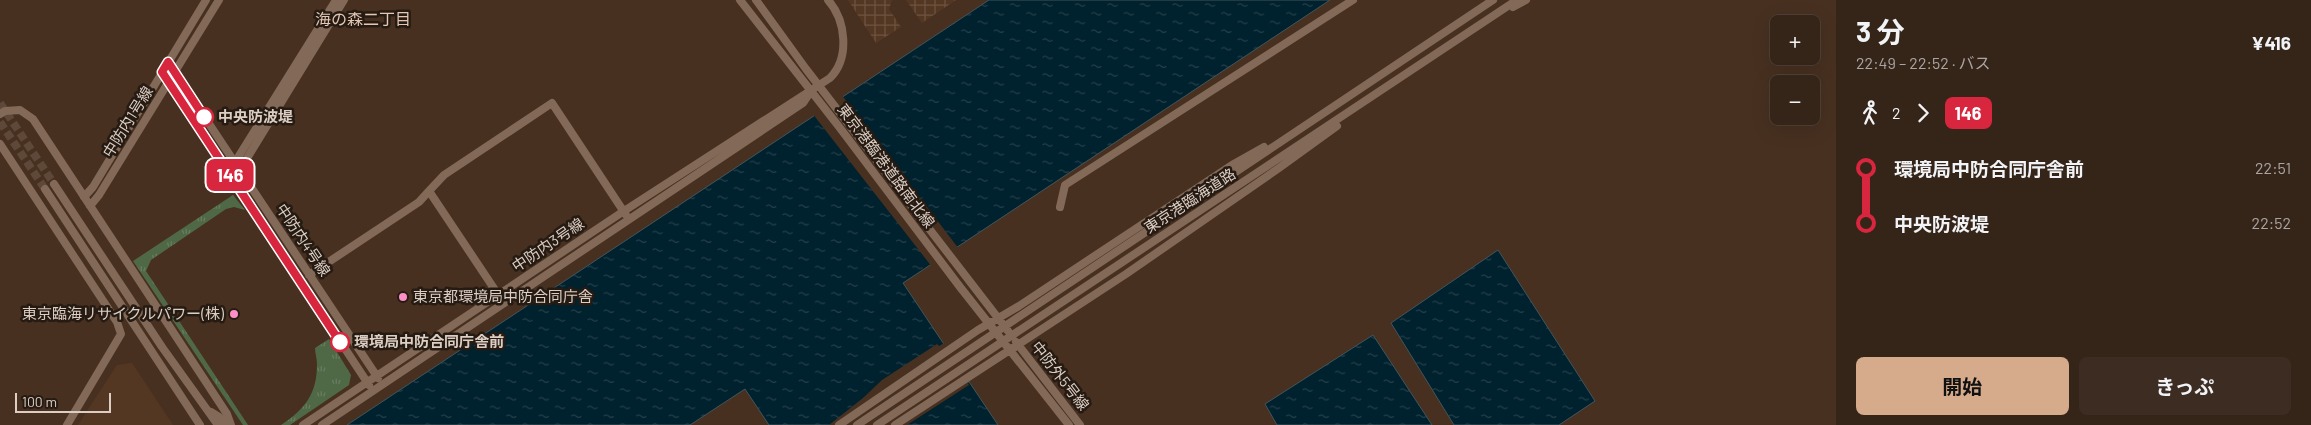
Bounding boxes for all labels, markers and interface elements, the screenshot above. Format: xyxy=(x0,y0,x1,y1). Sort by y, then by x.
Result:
district label: 海の森二丁目 xyxy=(315,9,411,28)
text: 3 分 xyxy=(1856,14,1905,48)
map controls xyxy=(1770,15,1820,125)
button: + xyxy=(1770,15,1820,65)
text: ¥416 xyxy=(2251,31,2291,54)
text: 22:49 – 22:52 · バス xyxy=(1856,53,1990,72)
button: − xyxy=(1770,75,1820,125)
street label: 中防内1号線 xyxy=(98,83,156,160)
icon: walk xyxy=(1856,99,1884,127)
icon: forward xyxy=(1909,99,1937,127)
street label: 東京港臨港道路南北線 xyxy=(834,100,939,231)
text: 146 xyxy=(1955,102,1982,124)
text: 2 xyxy=(1892,103,1901,122)
marker: 中央防波堤 xyxy=(194,107,214,127)
place label: 中央防波堤 xyxy=(218,107,293,125)
text: 環境局中防合同庁舎前 xyxy=(1894,157,2084,180)
text: 22:51 xyxy=(2255,158,2291,177)
line badge: 146 xyxy=(201,159,259,191)
text: 146 xyxy=(217,164,243,186)
street label: 東京港臨海道路 xyxy=(1141,164,1238,236)
street label: 中防内4号線 xyxy=(273,200,335,279)
text: 中央防波堤 xyxy=(1894,212,1989,235)
text: 22:52 xyxy=(2252,213,2291,232)
street label: 中防内3号線 xyxy=(508,214,587,275)
place label: 東京都環境局中防合同庁舎 xyxy=(413,287,593,305)
marker: 東京都環境局中防合同庁舎 xyxy=(397,291,409,303)
place label: 東京臨海リサイクルパワー(株) xyxy=(22,304,224,322)
marker: 東京臨海リサイクルパワー(株) xyxy=(228,308,240,320)
marker: 環境局中防合同庁舎前 xyxy=(330,332,350,352)
place label: 環境局中防合同庁舎前 xyxy=(354,332,504,350)
street label: 中防外5号線 xyxy=(1028,337,1093,414)
button: 開始 xyxy=(1856,357,2069,415)
button: きっぷ xyxy=(2079,357,2291,415)
scale bar xyxy=(15,390,111,413)
text: 100 m xyxy=(22,393,57,410)

